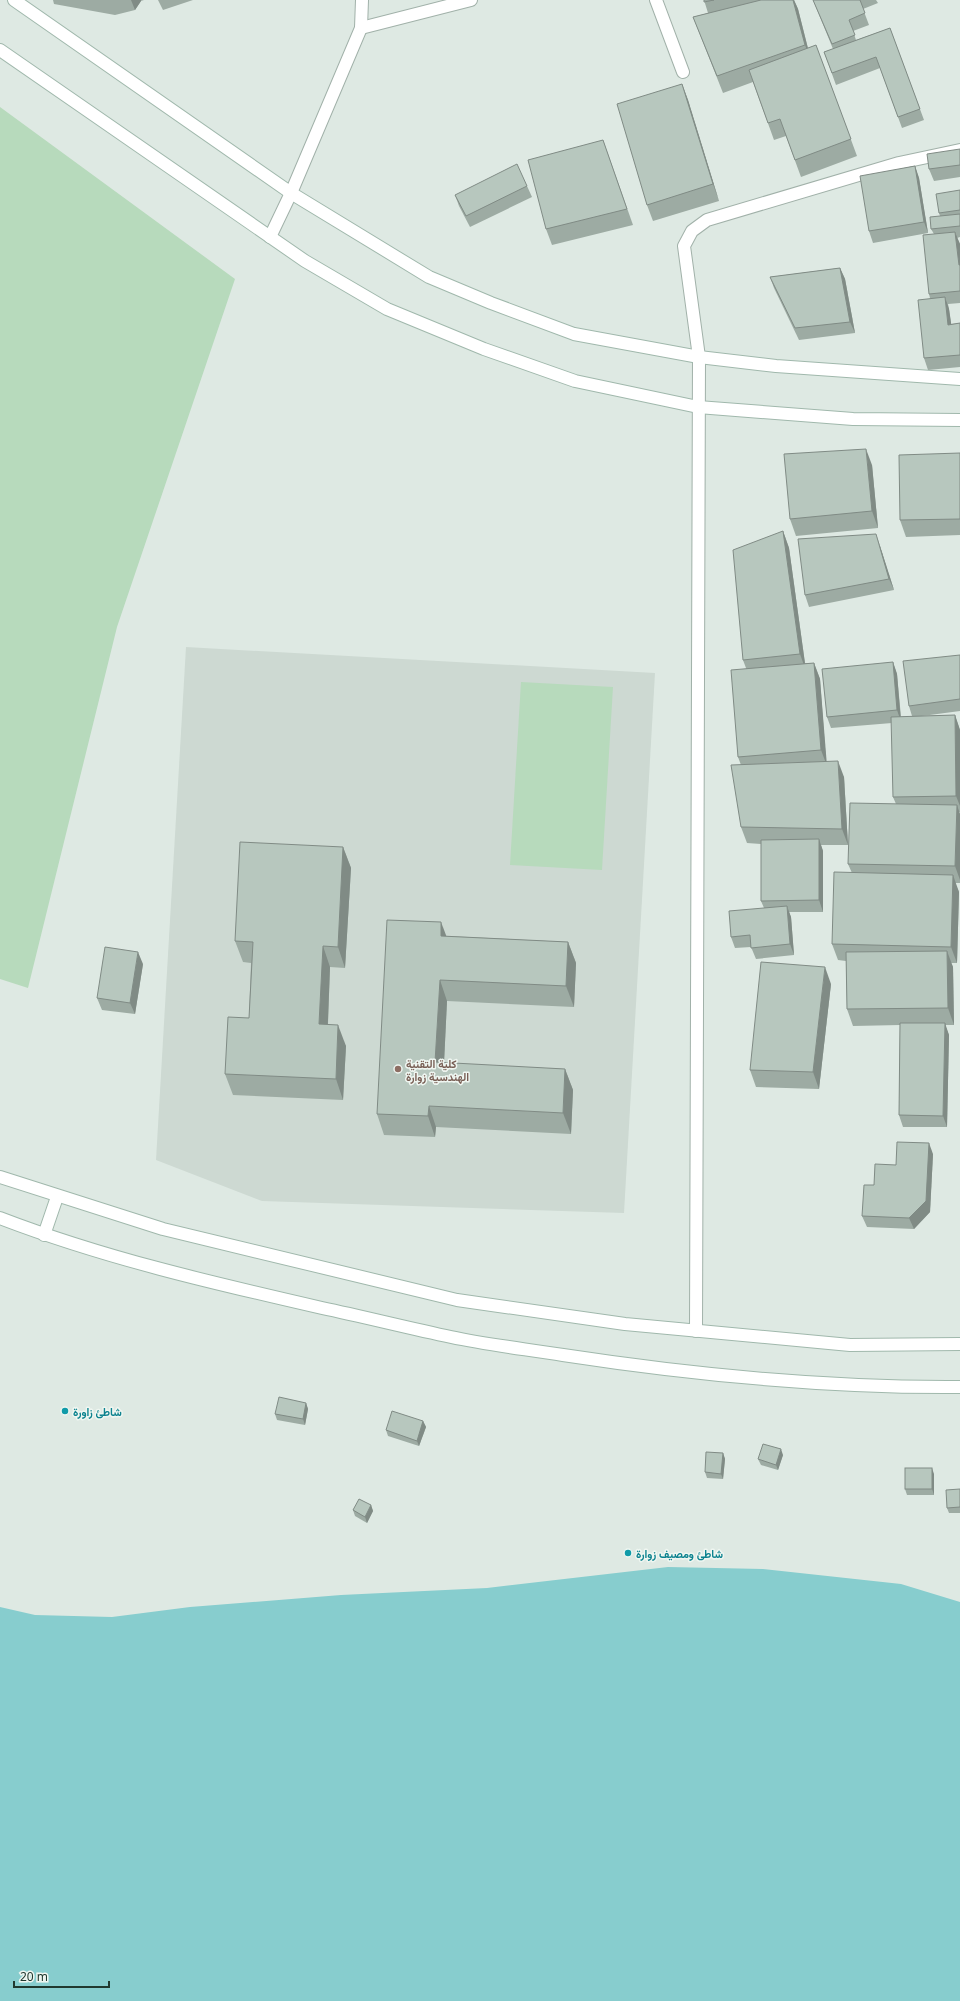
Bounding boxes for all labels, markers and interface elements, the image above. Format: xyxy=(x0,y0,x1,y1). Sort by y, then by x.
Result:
place label: كلية التقنية الهندسية زوارة xyxy=(406,1056,469,1084)
marker: كلية التقنية الهندسية زوارة xyxy=(393,1064,403,1074)
place label: شاطئ زاورة xyxy=(73,1404,122,1419)
marker: شاطئ زاورة xyxy=(60,1406,70,1416)
place label: شاطئ ومصيف زوارة xyxy=(636,1546,723,1561)
marker: شاطئ ومصيف زوارة xyxy=(623,1548,633,1558)
scale bar xyxy=(14,1963,109,1989)
text: 20 m xyxy=(20,1968,48,1985)

